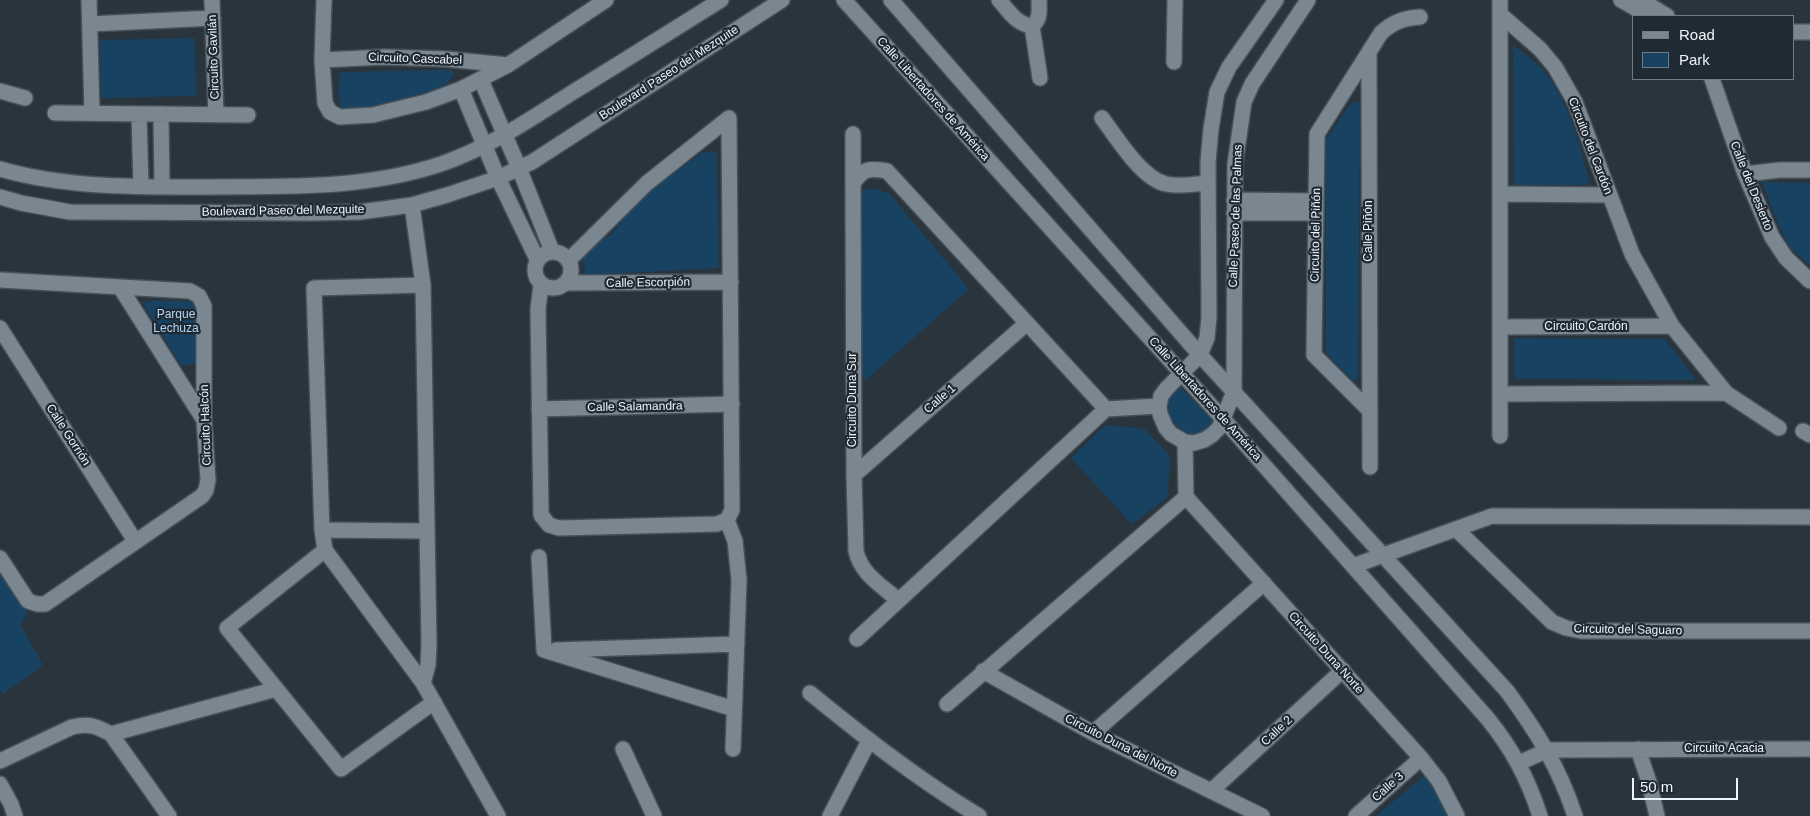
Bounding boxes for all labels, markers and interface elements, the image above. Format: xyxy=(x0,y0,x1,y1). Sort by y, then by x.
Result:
street label: Circuito Gavilán xyxy=(205,14,223,100)
legend xyxy=(1632,15,1795,80)
street label: Boulevard Paseo del Mezquite xyxy=(597,23,741,123)
text: Road xyxy=(1679,26,1715,43)
street label: Calle Libertadores de América xyxy=(874,34,992,164)
street label: Circuito Cascabel xyxy=(368,50,462,68)
text: Park xyxy=(1679,51,1710,68)
street label: Circuito del Cardón xyxy=(1565,95,1615,197)
street label: Calle del Desierto xyxy=(1727,139,1775,233)
street label: Calle Paseo de las Palmas xyxy=(1226,144,1246,288)
street label: Circuito del Piñón xyxy=(1308,188,1324,282)
street label: Calle Piñón xyxy=(1362,200,1376,262)
street label: Boulevard Paseo del Mezquite xyxy=(202,202,364,220)
street label: Calle Escorpión xyxy=(606,275,690,291)
park label: Parque Lechuza xyxy=(153,308,199,336)
street label: Circuito Cardón xyxy=(1544,320,1628,334)
street label: Calle Libertadores de América xyxy=(1146,334,1264,464)
street label: Circuito Duna Sur xyxy=(846,353,860,447)
street label: Calle 1 xyxy=(921,381,959,417)
street label: Circuito Halcón xyxy=(197,384,215,466)
street label: Calle Salamandra xyxy=(587,399,683,415)
street label: Calle Gorrión xyxy=(43,401,93,469)
street label: Circuito Duna Norte xyxy=(1285,609,1367,697)
street label: Circuito del Saguaro xyxy=(1574,622,1682,638)
street label: Circuito Duna del Norte xyxy=(1062,711,1180,781)
street label: Calle 2 xyxy=(1258,713,1296,749)
street label: Circuito Acacia xyxy=(1684,742,1764,756)
scale bar xyxy=(1635,768,1741,800)
street label: Calle 3 xyxy=(1369,769,1407,805)
text: 50 m xyxy=(1640,778,1673,795)

